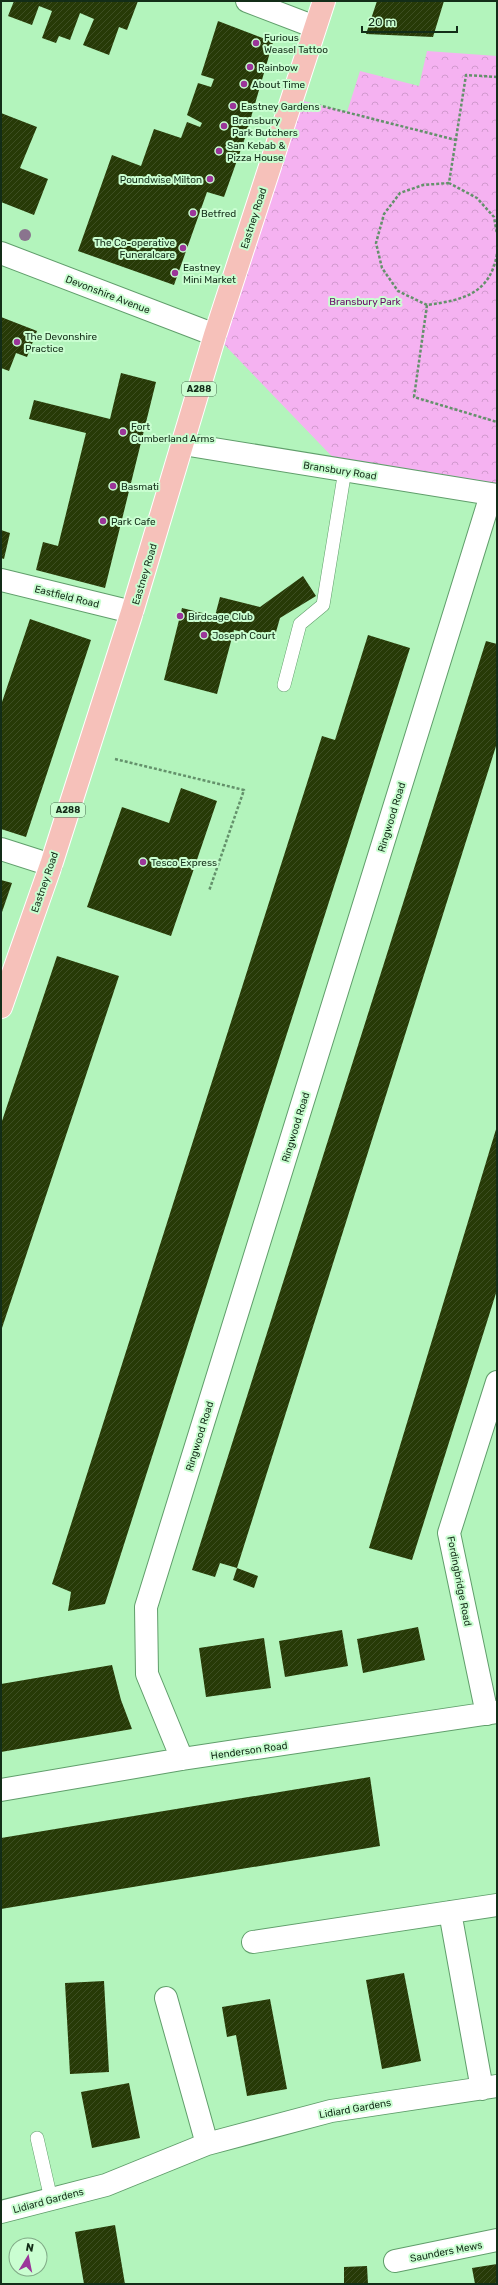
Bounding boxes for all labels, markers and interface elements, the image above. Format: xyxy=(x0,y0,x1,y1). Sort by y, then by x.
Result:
scale bar xyxy=(362,8,457,34)
text: 20 m xyxy=(368,15,396,29)
place label: Furious Weasel Tattoo xyxy=(264,32,328,56)
marker: Furious Weasel Tattoo xyxy=(251,38,261,48)
marker: Rainbow xyxy=(245,62,255,72)
place label: Rainbow xyxy=(258,62,298,74)
marker: About Time xyxy=(239,79,249,89)
place label: About Time xyxy=(252,79,306,91)
marker: Eastney Gardens xyxy=(228,101,238,111)
place label: Eastney Gardens xyxy=(241,101,320,113)
place label: Bransbury Park Butchers xyxy=(232,115,298,139)
marker: Bransbury Park Butchers xyxy=(219,121,229,131)
place label: San Kebab & Pizza House xyxy=(227,140,285,164)
marker: San Kebab & Pizza House xyxy=(214,146,224,156)
place label: Poundwise Milton xyxy=(120,174,202,186)
marker: Poundwise Milton xyxy=(205,174,215,184)
street label: Eastney Road xyxy=(238,186,269,250)
marker: Betfred xyxy=(188,208,198,218)
place label: Betfred xyxy=(201,208,236,220)
place label: The Co-operative Funeralcare xyxy=(94,237,175,261)
marker: The Co-operative Funeralcare xyxy=(178,243,188,253)
place label: Eastney Mini Market xyxy=(183,262,236,286)
marker: Eastney Mini Market xyxy=(170,268,180,278)
street label: Devonshire Avenue xyxy=(64,273,152,317)
park label: Bransbury Park xyxy=(329,296,402,308)
place label: The Devonshire Practice xyxy=(25,331,98,355)
marker: The Devonshire Practice xyxy=(12,337,22,347)
road number: A288 xyxy=(182,382,216,396)
place label: Fort Cumberland Arms xyxy=(131,421,215,445)
marker: Fort Cumberland Arms xyxy=(118,427,128,437)
street label: Bransbury Road xyxy=(302,459,377,483)
marker: Basmati xyxy=(108,481,118,491)
place label: Basmati xyxy=(121,481,159,493)
marker: Park Cafe xyxy=(98,516,108,526)
place label: Park Cafe xyxy=(111,516,156,528)
street label: Eastney Road xyxy=(130,542,160,606)
street label: Eastfield Road xyxy=(33,583,100,611)
marker: Birdcage Club xyxy=(175,611,185,621)
place label: Birdcage Club xyxy=(188,611,253,623)
marker: Joseph Court xyxy=(199,630,209,640)
place label: Joseph Court xyxy=(212,630,275,642)
street label: Ringwood Road xyxy=(376,781,408,854)
road number: A288 xyxy=(51,803,85,817)
street label: Eastney Road xyxy=(29,850,61,914)
marker: Tesco Express xyxy=(138,857,148,867)
place label: Tesco Express xyxy=(151,857,217,869)
street label: Ringwood Road xyxy=(280,1091,312,1164)
street label: Ringwood Road xyxy=(184,1400,216,1473)
street label: Fordingbridge Road xyxy=(444,1535,474,1627)
street label: Henderson Road xyxy=(210,1740,288,1762)
street label: Lidiard Gardens xyxy=(318,2097,392,2121)
street label: Lidiard Gardens xyxy=(12,2186,85,2216)
north arrow xyxy=(8,2237,48,2277)
street label: Saunders Mews xyxy=(409,2239,483,2265)
text: N xyxy=(25,2241,35,2255)

